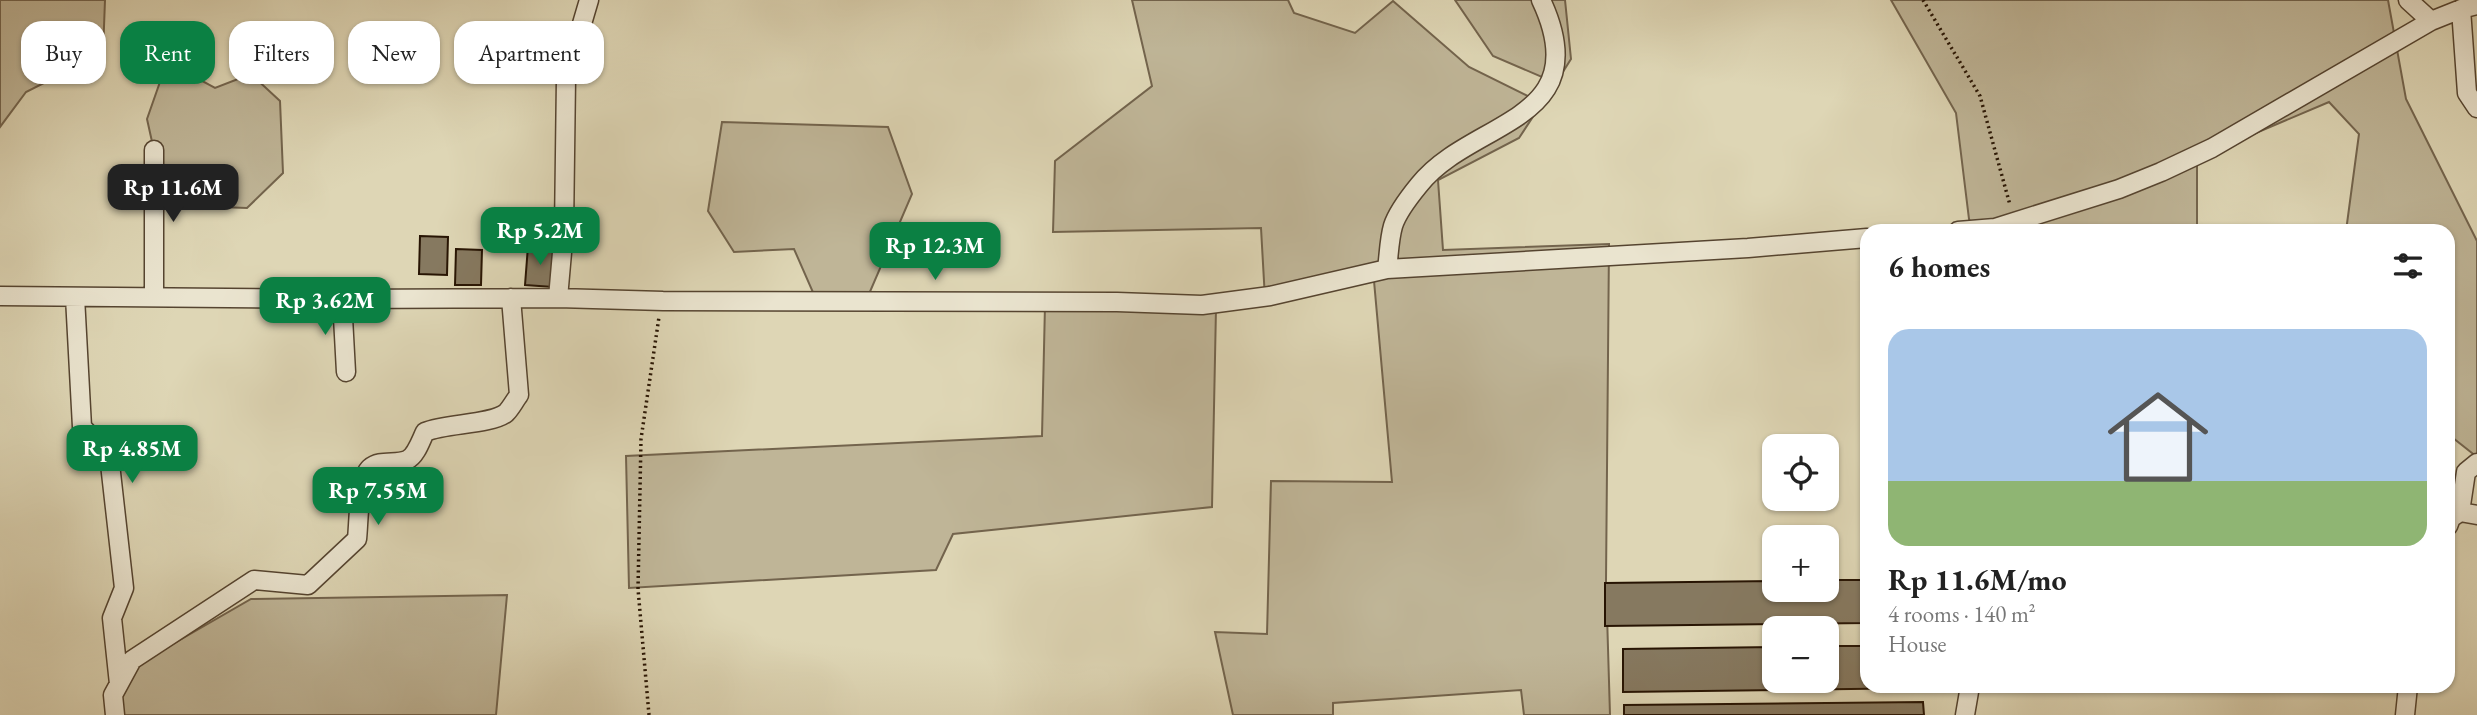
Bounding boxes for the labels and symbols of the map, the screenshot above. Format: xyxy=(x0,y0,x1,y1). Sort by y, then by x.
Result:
pin: Rp 11.6M xyxy=(101,164,245,224)
pin: Rp 5.2M xyxy=(475,208,605,267)
pin: Rp 12.3M xyxy=(863,222,1007,282)
pin: Rp 3.62M xyxy=(253,278,397,337)
pin: Rp 4.85M xyxy=(60,426,204,485)
pin: Rp 7.55M xyxy=(306,468,450,527)

